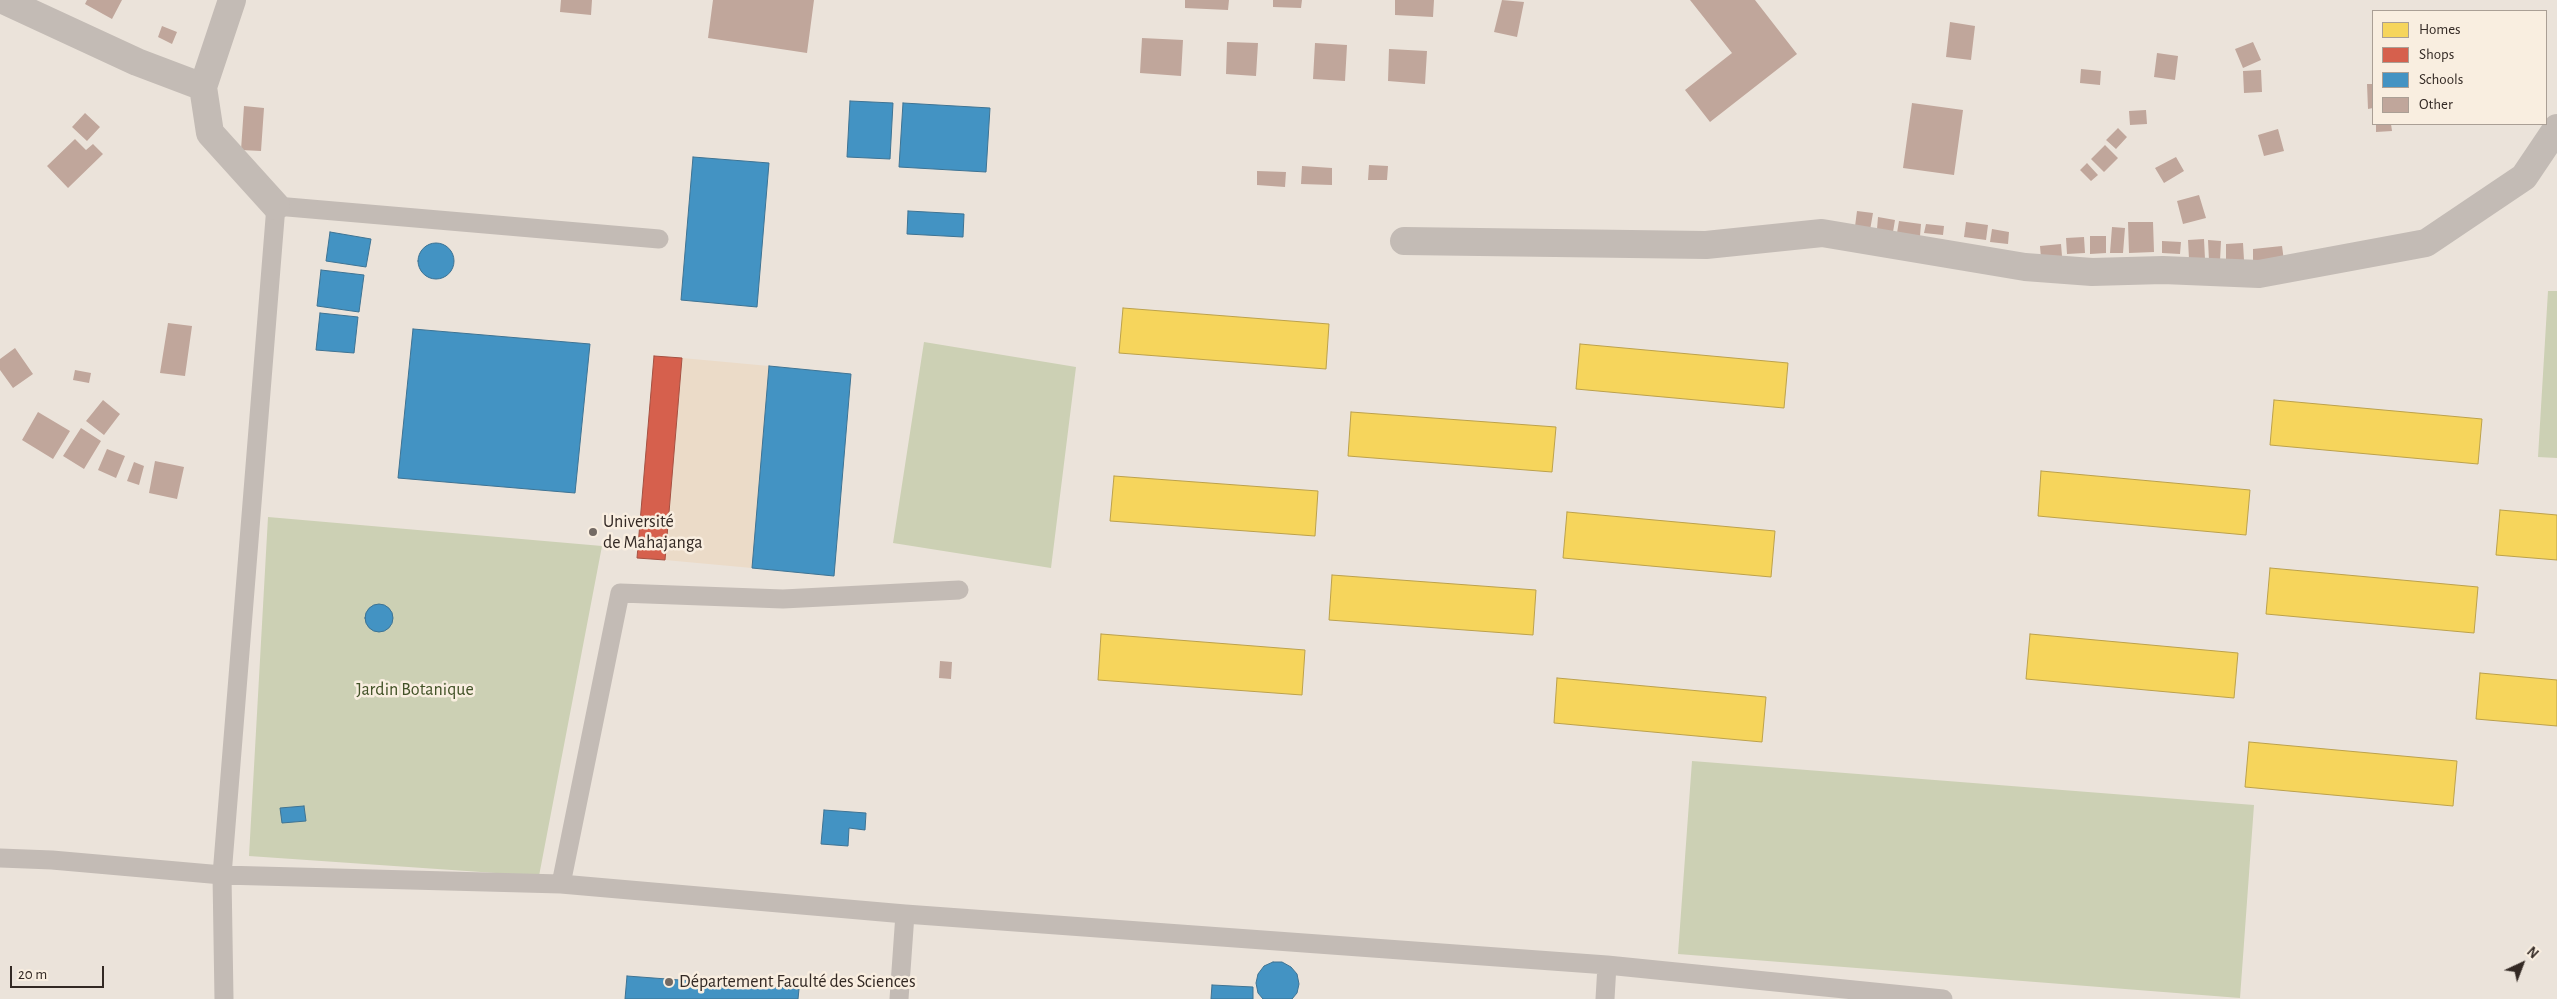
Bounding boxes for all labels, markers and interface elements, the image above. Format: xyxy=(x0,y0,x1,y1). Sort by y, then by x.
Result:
legend xyxy=(2372,10,2547,125)
text: Homes xyxy=(2419,22,2461,37)
text: Shops xyxy=(2419,47,2454,62)
text: Schools xyxy=(2419,72,2463,87)
text: Other xyxy=(2419,97,2453,112)
place label: Université de Mahajanga xyxy=(603,511,703,554)
marker: Université de Mahajanga xyxy=(587,526,599,538)
park label: Jardin Botanique xyxy=(356,679,474,701)
north arrow xyxy=(2497,939,2547,989)
text: N xyxy=(2524,945,2541,961)
scale bar xyxy=(12,956,106,988)
text: 20 m xyxy=(18,967,47,982)
place label: Département Faculté des Sciences xyxy=(679,971,916,993)
marker: Département Faculté des Sciences xyxy=(663,976,675,988)

